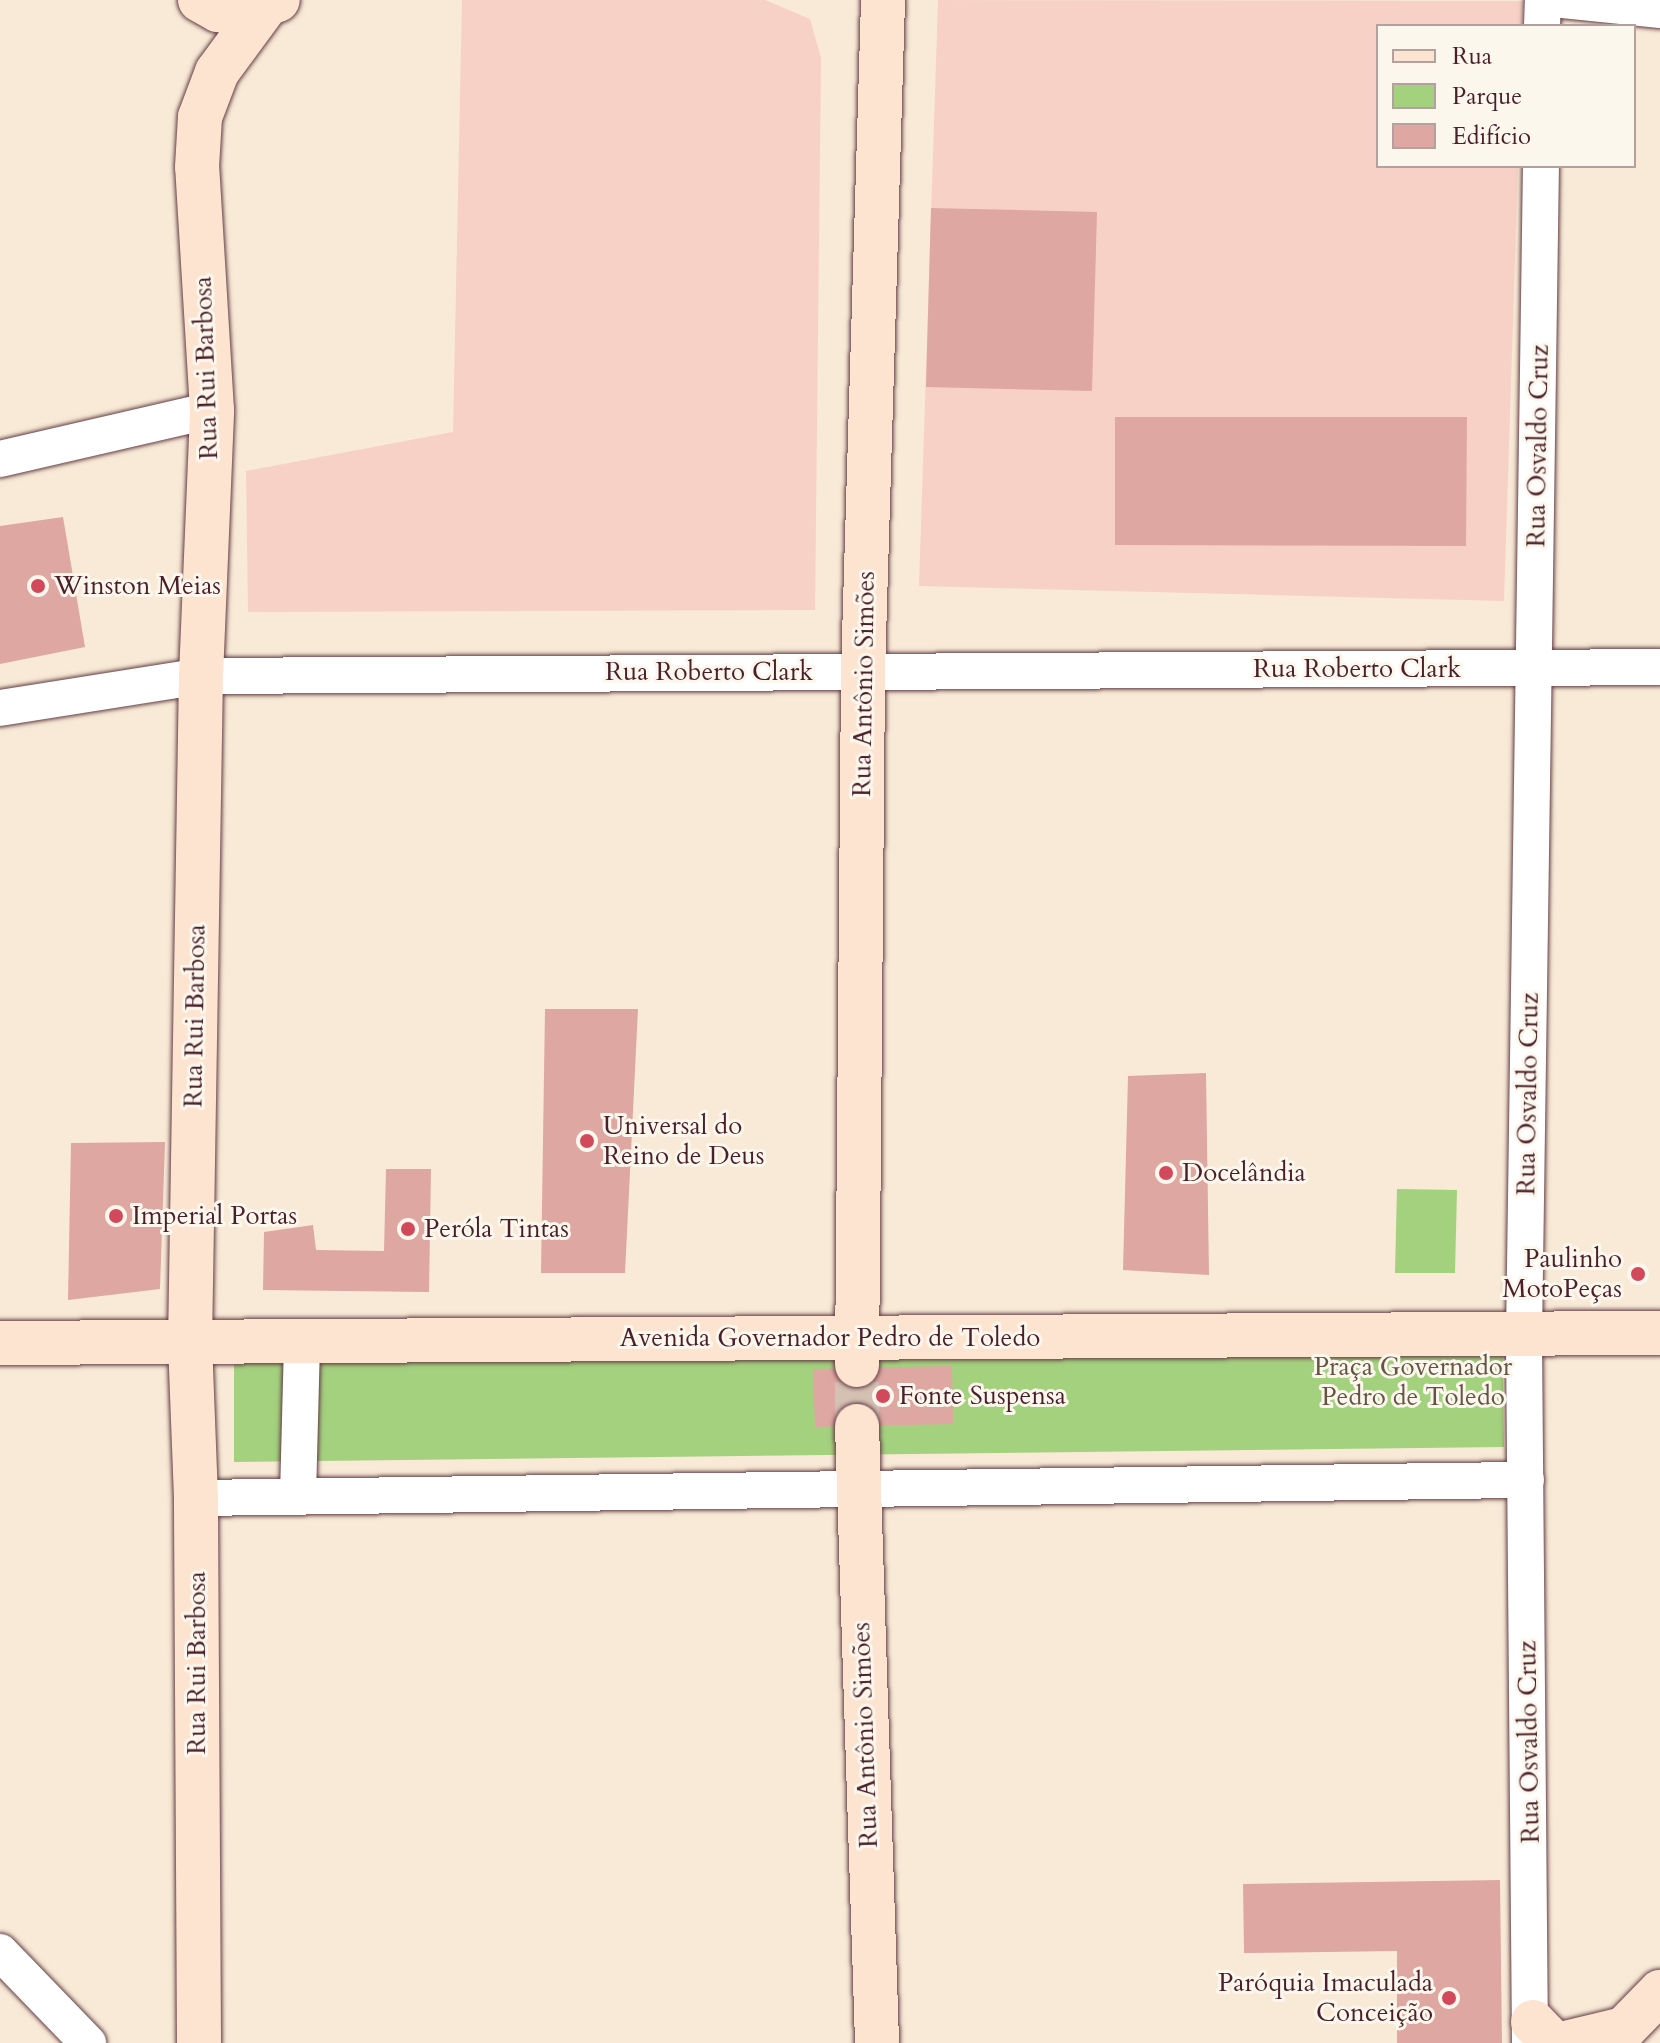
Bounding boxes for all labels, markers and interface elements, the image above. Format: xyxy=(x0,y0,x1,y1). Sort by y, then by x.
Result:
legend xyxy=(1376,24,1636,168)
text: Rua xyxy=(1452,40,1492,73)
text: Parque xyxy=(1452,80,1522,113)
text: Edifício xyxy=(1452,120,1531,153)
street label: Rua Rui Barbosa xyxy=(187,276,225,460)
street label: Rua Osvaldo Cruz xyxy=(1521,344,1555,548)
place label: Winston Meias xyxy=(54,570,221,602)
street label: Rua Antônio Simões xyxy=(846,571,882,797)
marker: Winston Meias xyxy=(29,577,47,595)
street label: Rua Roberto Clark xyxy=(1253,653,1461,685)
street label: Rua Roberto Clark xyxy=(605,656,813,688)
street label: Rua Rui Barbosa xyxy=(178,924,212,1108)
street label: Rua Osvaldo Cruz xyxy=(1511,992,1545,1196)
place label: Universal do Reino de Deus xyxy=(603,1110,764,1172)
marker: Universal do Reino de Deus xyxy=(578,1132,596,1150)
place label: Docelândia xyxy=(1182,1157,1306,1189)
marker: Docelândia xyxy=(1157,1164,1175,1182)
place label: Imperial Portas xyxy=(132,1200,297,1232)
marker: Imperial Portas xyxy=(107,1207,125,1225)
place label: Peróla Tintas xyxy=(424,1213,569,1245)
marker: Peróla Tintas xyxy=(399,1220,417,1238)
place label: Paulinho MotoPeças xyxy=(1502,1243,1622,1304)
marker: Paulinho MotoPeças xyxy=(1629,1265,1647,1283)
street label: Avenida Governador Pedro de Toledo xyxy=(620,1322,1040,1354)
park label: Praça Governador Pedro de Toledo xyxy=(1314,1351,1512,1412)
place label: Fonte Suspensa xyxy=(899,1380,1066,1412)
marker: Fonte Suspensa xyxy=(874,1387,892,1405)
street label: Rua Rui Barbosa xyxy=(181,1571,213,1755)
street label: Rua Antônio Simões xyxy=(845,1622,885,1848)
street label: Rua Osvaldo Cruz xyxy=(1512,1640,1546,1844)
place label: Paróquia Imaculada Conceição xyxy=(1218,1967,1433,2028)
marker: Paróquia Imaculada Conceição xyxy=(1440,1989,1458,2007)

